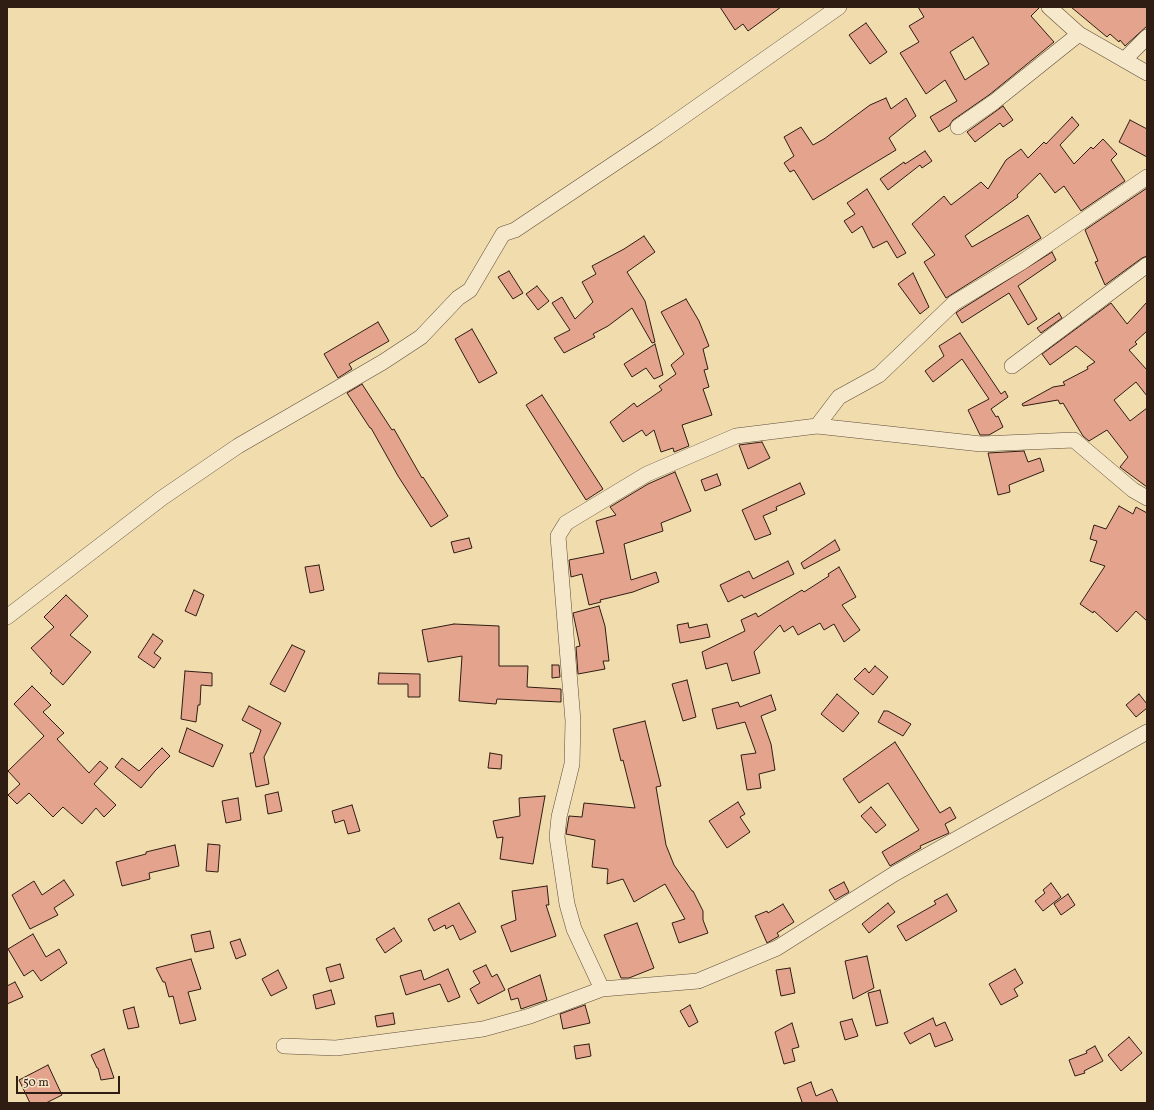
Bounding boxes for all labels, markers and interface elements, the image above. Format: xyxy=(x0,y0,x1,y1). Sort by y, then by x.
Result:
scale bar xyxy=(18,1068,122,1094)
text: 50 m xyxy=(23,1075,49,1091)

